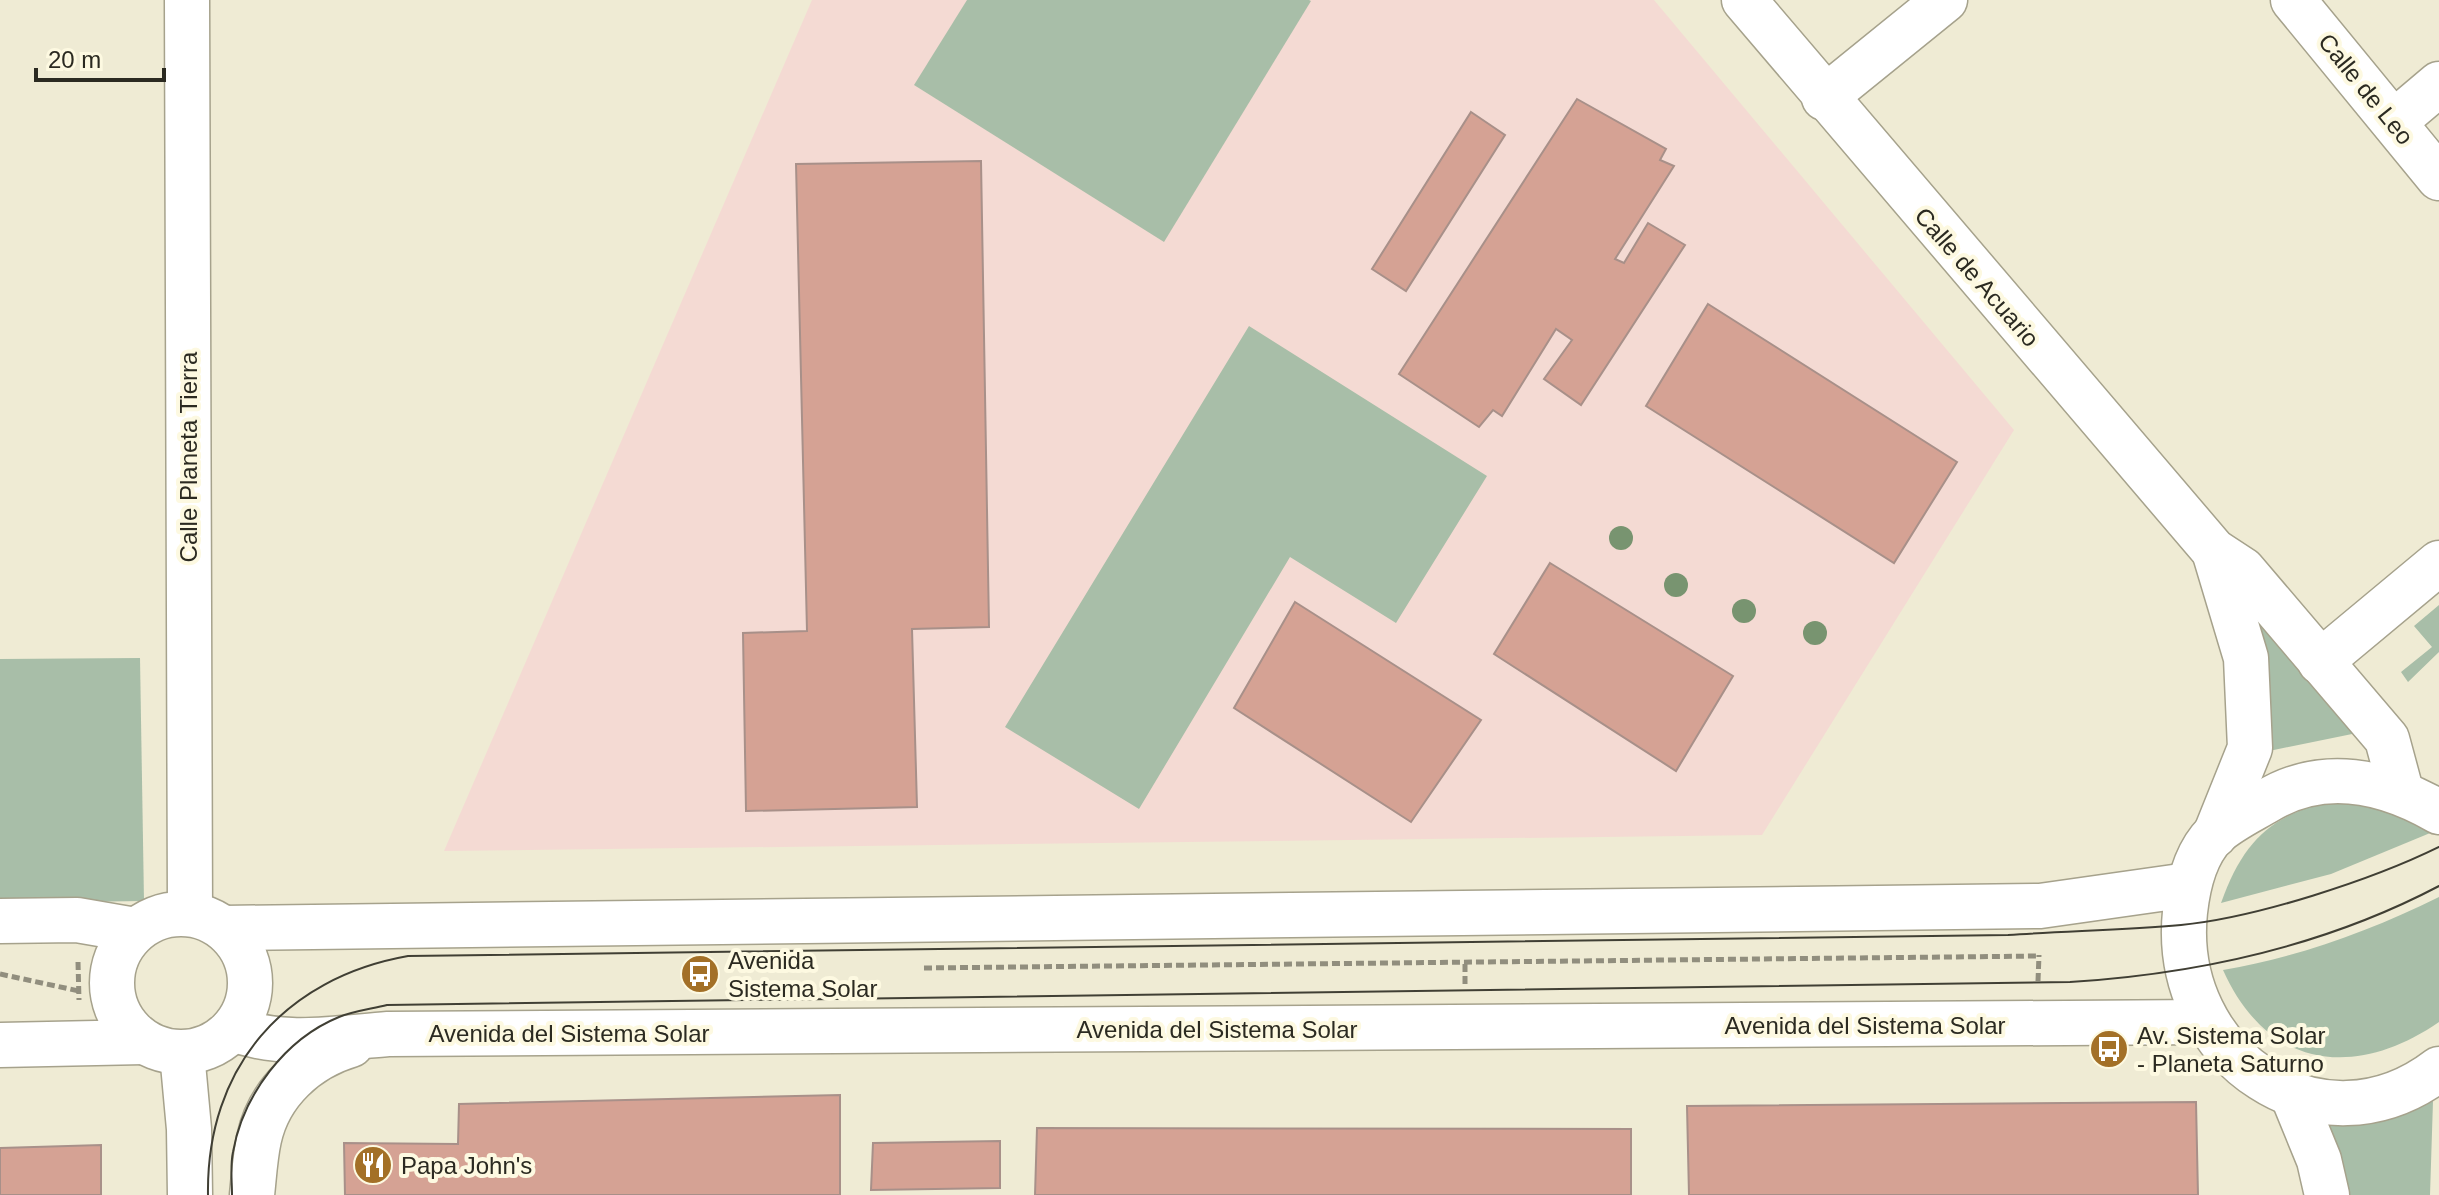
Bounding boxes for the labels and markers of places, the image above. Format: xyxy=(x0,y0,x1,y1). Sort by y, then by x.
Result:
place label: Avenida Sistema Solar xyxy=(728,947,877,1002)
bus stop icon: Avenida Sistema Solar xyxy=(679,953,721,995)
place label: Av. Sistema Solar - Planeta Saturno xyxy=(2137,1022,2326,1077)
bus stop icon: Av. Sistema Solar - Planeta Saturno xyxy=(2088,1028,2130,1070)
restaurant icon: Papa John's xyxy=(352,1144,394,1186)
place label: Papa John's xyxy=(401,1152,532,1179)

